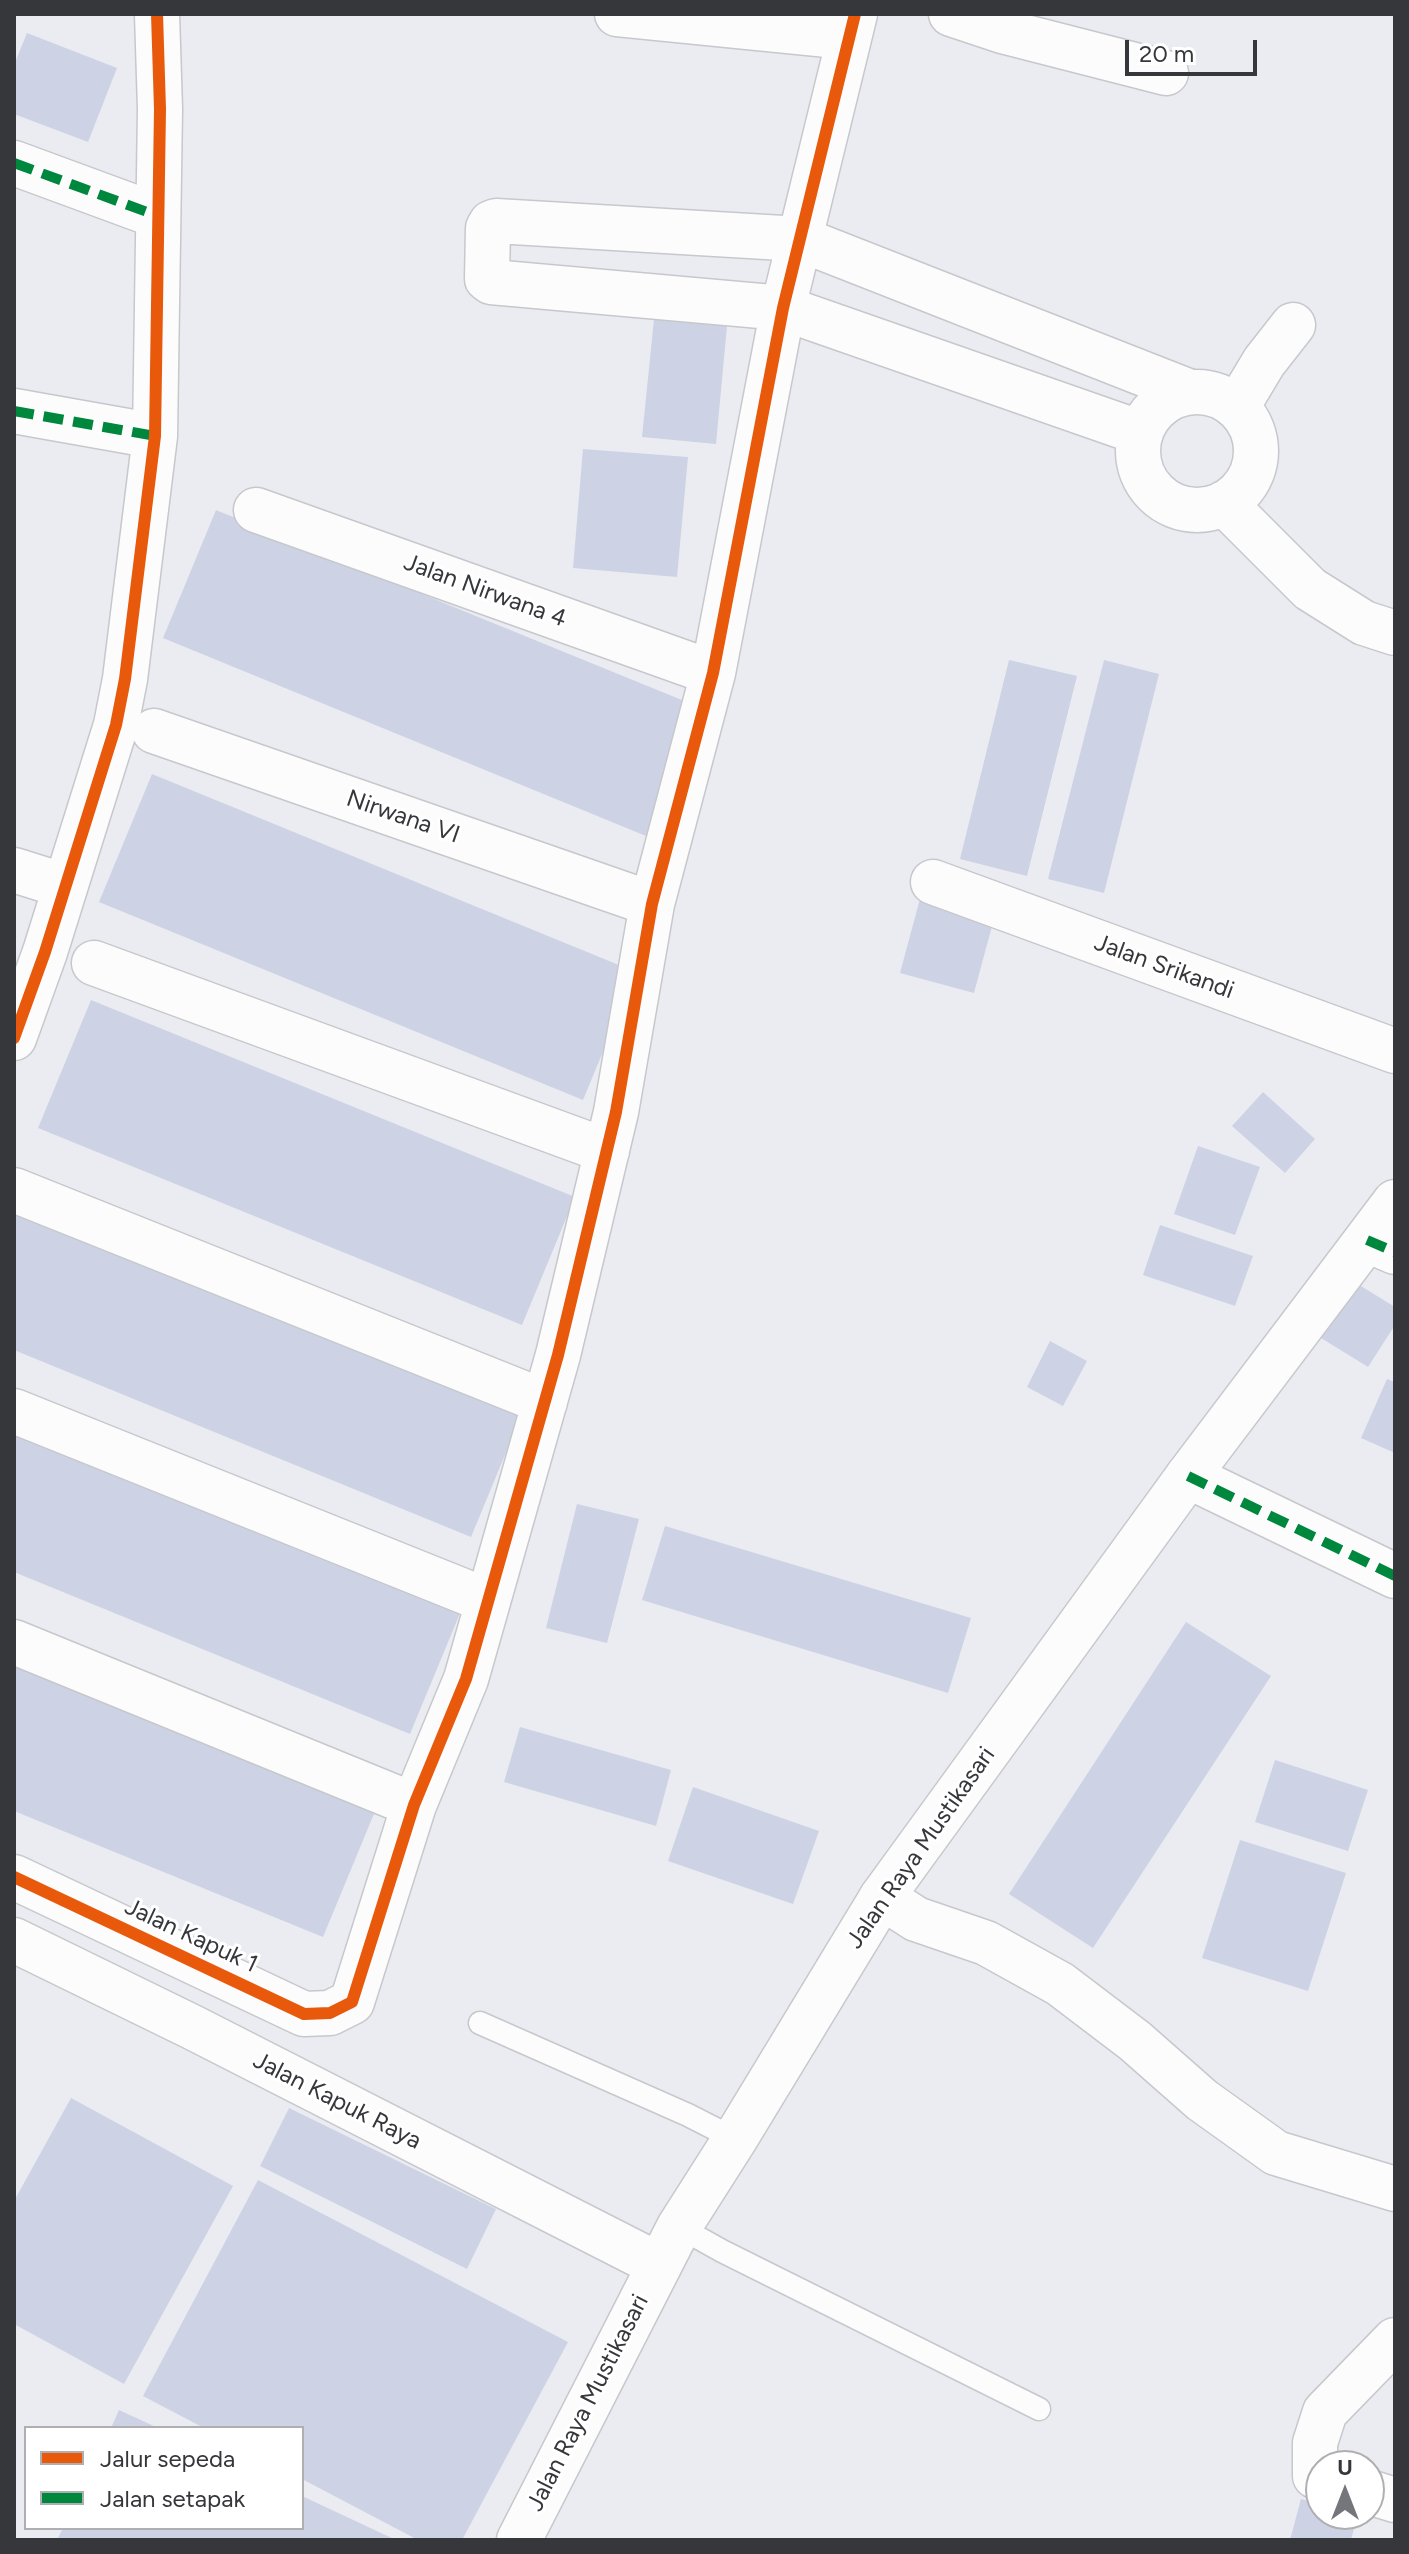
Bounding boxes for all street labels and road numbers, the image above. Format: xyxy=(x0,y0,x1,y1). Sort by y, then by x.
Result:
street label: Jalan Nirwana 4 xyxy=(400,548,570,634)
street label: Nirwana VI xyxy=(343,784,463,850)
street label: Jalan Srikandi xyxy=(1090,928,1238,1006)
street label: Jalan Raya Mustikasari xyxy=(841,1742,1001,1954)
street label: Jalan Kapuk 1 xyxy=(120,1893,262,1979)
street label: Jalan Kapuk Raya xyxy=(248,2046,426,2156)
street label: Jalan Raya Mustikasari xyxy=(521,2290,655,2516)

